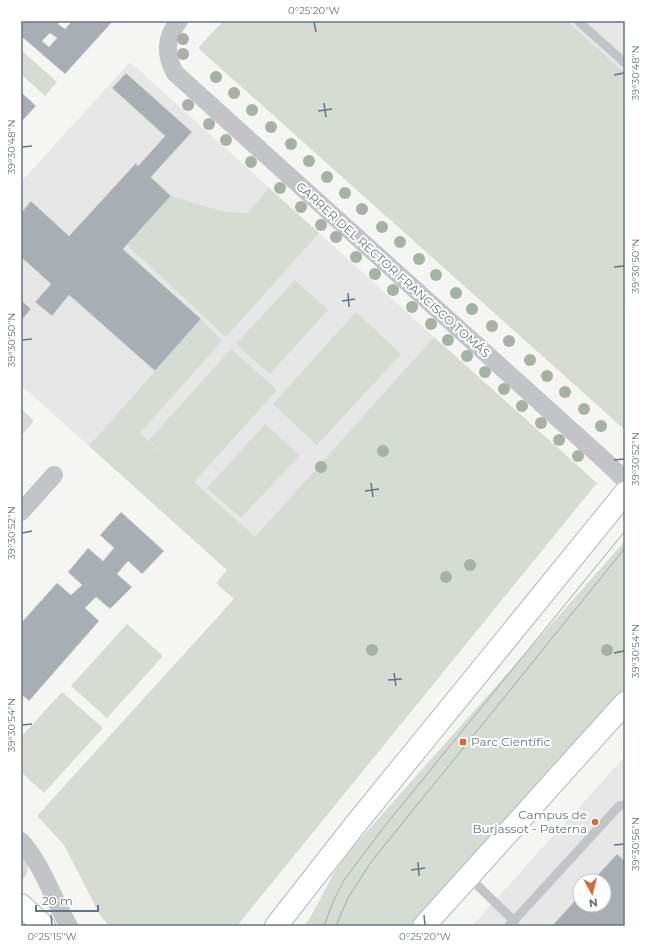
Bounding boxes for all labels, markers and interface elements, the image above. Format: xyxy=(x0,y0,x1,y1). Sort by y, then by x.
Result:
text: 0°25'20"W xyxy=(288,4,340,17)
text: 39°30'48"N xyxy=(629,45,642,101)
text: 39°30'48"N xyxy=(5,119,18,175)
street label: CARRER DEL RECTOR FRANCISCO TOMÁS xyxy=(293,179,493,361)
text: 39°30'50"N xyxy=(629,239,642,293)
text: 39°30'50"N xyxy=(5,313,18,367)
text: 39°30'52"N xyxy=(629,432,642,486)
text: 39°30'52"N xyxy=(5,506,18,560)
text: 39°30'54"N xyxy=(629,624,642,678)
text: 39°30'54"N xyxy=(5,698,18,752)
place label: Parc Científic xyxy=(471,734,550,749)
marker: Parc Científic xyxy=(458,737,468,747)
place label: Campus de Burjassot - Paterna xyxy=(472,807,587,836)
marker: Campus de Burjassot - Paterna xyxy=(590,817,600,827)
text: 39°30'56"N xyxy=(629,817,642,871)
north arrow xyxy=(572,873,612,913)
scale bar xyxy=(36,887,98,913)
text: 20 m xyxy=(42,893,73,908)
text: N xyxy=(588,895,598,910)
text: 0°25'15"W xyxy=(27,930,77,943)
text: 0°25'20"W xyxy=(399,930,451,943)

